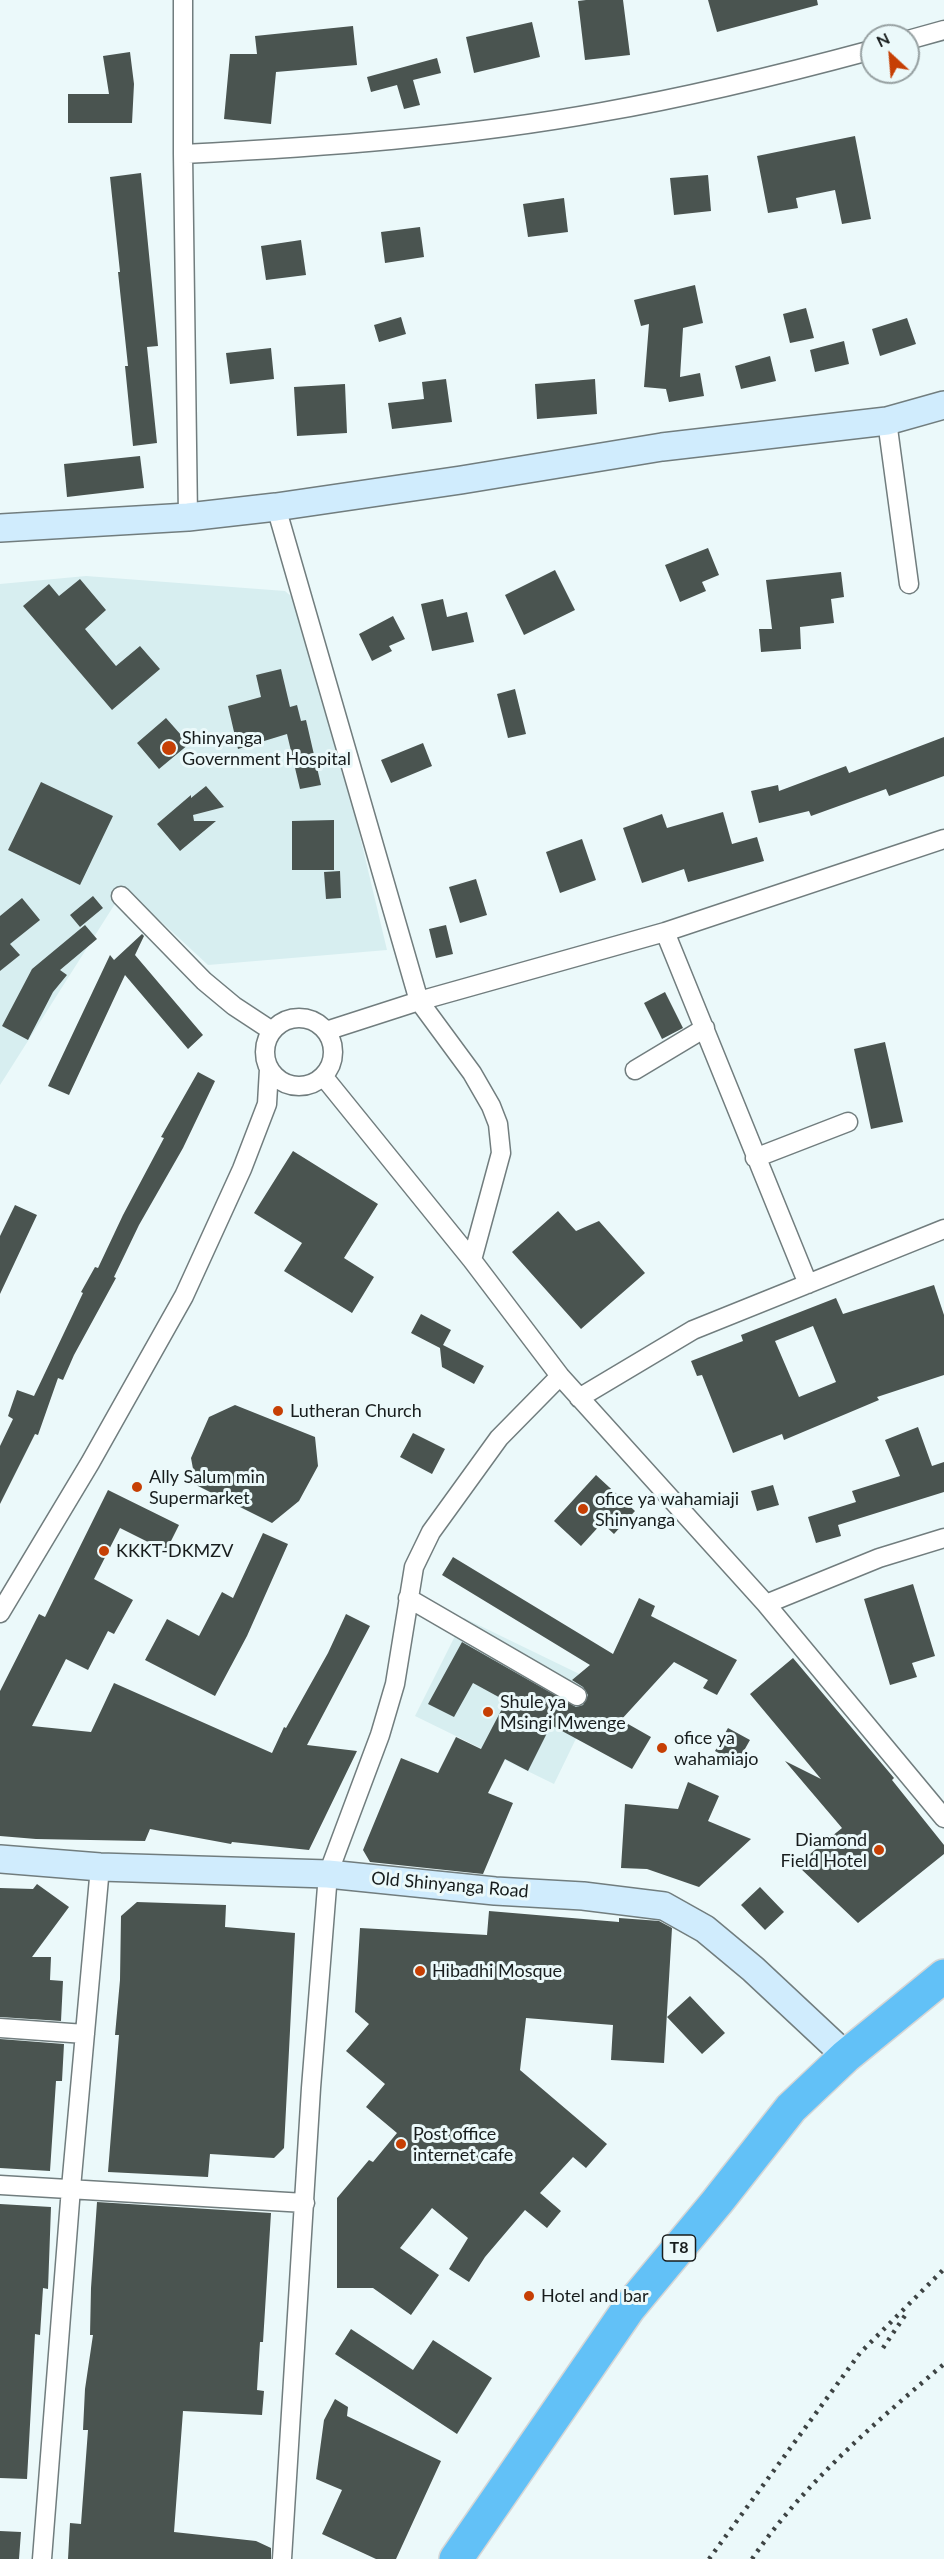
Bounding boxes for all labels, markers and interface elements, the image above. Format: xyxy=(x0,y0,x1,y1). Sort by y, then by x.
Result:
north arrow xyxy=(860,24,920,84)
text: N xyxy=(873,28,892,50)
place label: Shinyanga Government Hospital xyxy=(182,727,351,770)
marker: Shinyanga Government Hospital xyxy=(160,739,178,757)
place label: Lutheran Church xyxy=(290,1400,422,1422)
marker: Lutheran Church xyxy=(271,1404,285,1418)
place label: Ally Salum min Supermarket xyxy=(149,1466,265,1508)
marker: Ally Salum min Supermarket xyxy=(130,1480,144,1494)
place label: ofice ya wahamiaji Shinyanga xyxy=(595,1488,739,1530)
marker: ofice ya wahamiaji Shinyanga xyxy=(576,1502,590,1516)
place label: KKKT-DKMZV xyxy=(116,1540,233,1562)
marker: KKKT-DKMZV xyxy=(97,1544,111,1558)
place label: Shule ya Msingi Mwenge xyxy=(500,1691,626,1734)
marker: Shule ya Msingi Mwenge xyxy=(481,1705,495,1719)
place label: ofice ya wahamiajo xyxy=(674,1727,759,1770)
marker: ofice ya wahamiajo xyxy=(655,1741,669,1755)
place label: Diamond Field Hotel xyxy=(780,1829,867,1872)
marker: Diamond Field Hotel xyxy=(872,1843,886,1857)
street label: Old Shinyanga Road xyxy=(370,1867,530,1903)
place label: Hibadhi Mosque xyxy=(432,1960,562,1982)
marker: Hibadhi Mosque xyxy=(413,1964,427,1978)
place label: Post office internet cafe xyxy=(413,2123,513,2166)
marker: Post office internet cafe xyxy=(394,2137,408,2151)
road number: T8 xyxy=(662,2235,696,2261)
place label: Hotel and bar xyxy=(541,2285,649,2307)
marker: Hotel and bar xyxy=(522,2289,536,2303)

